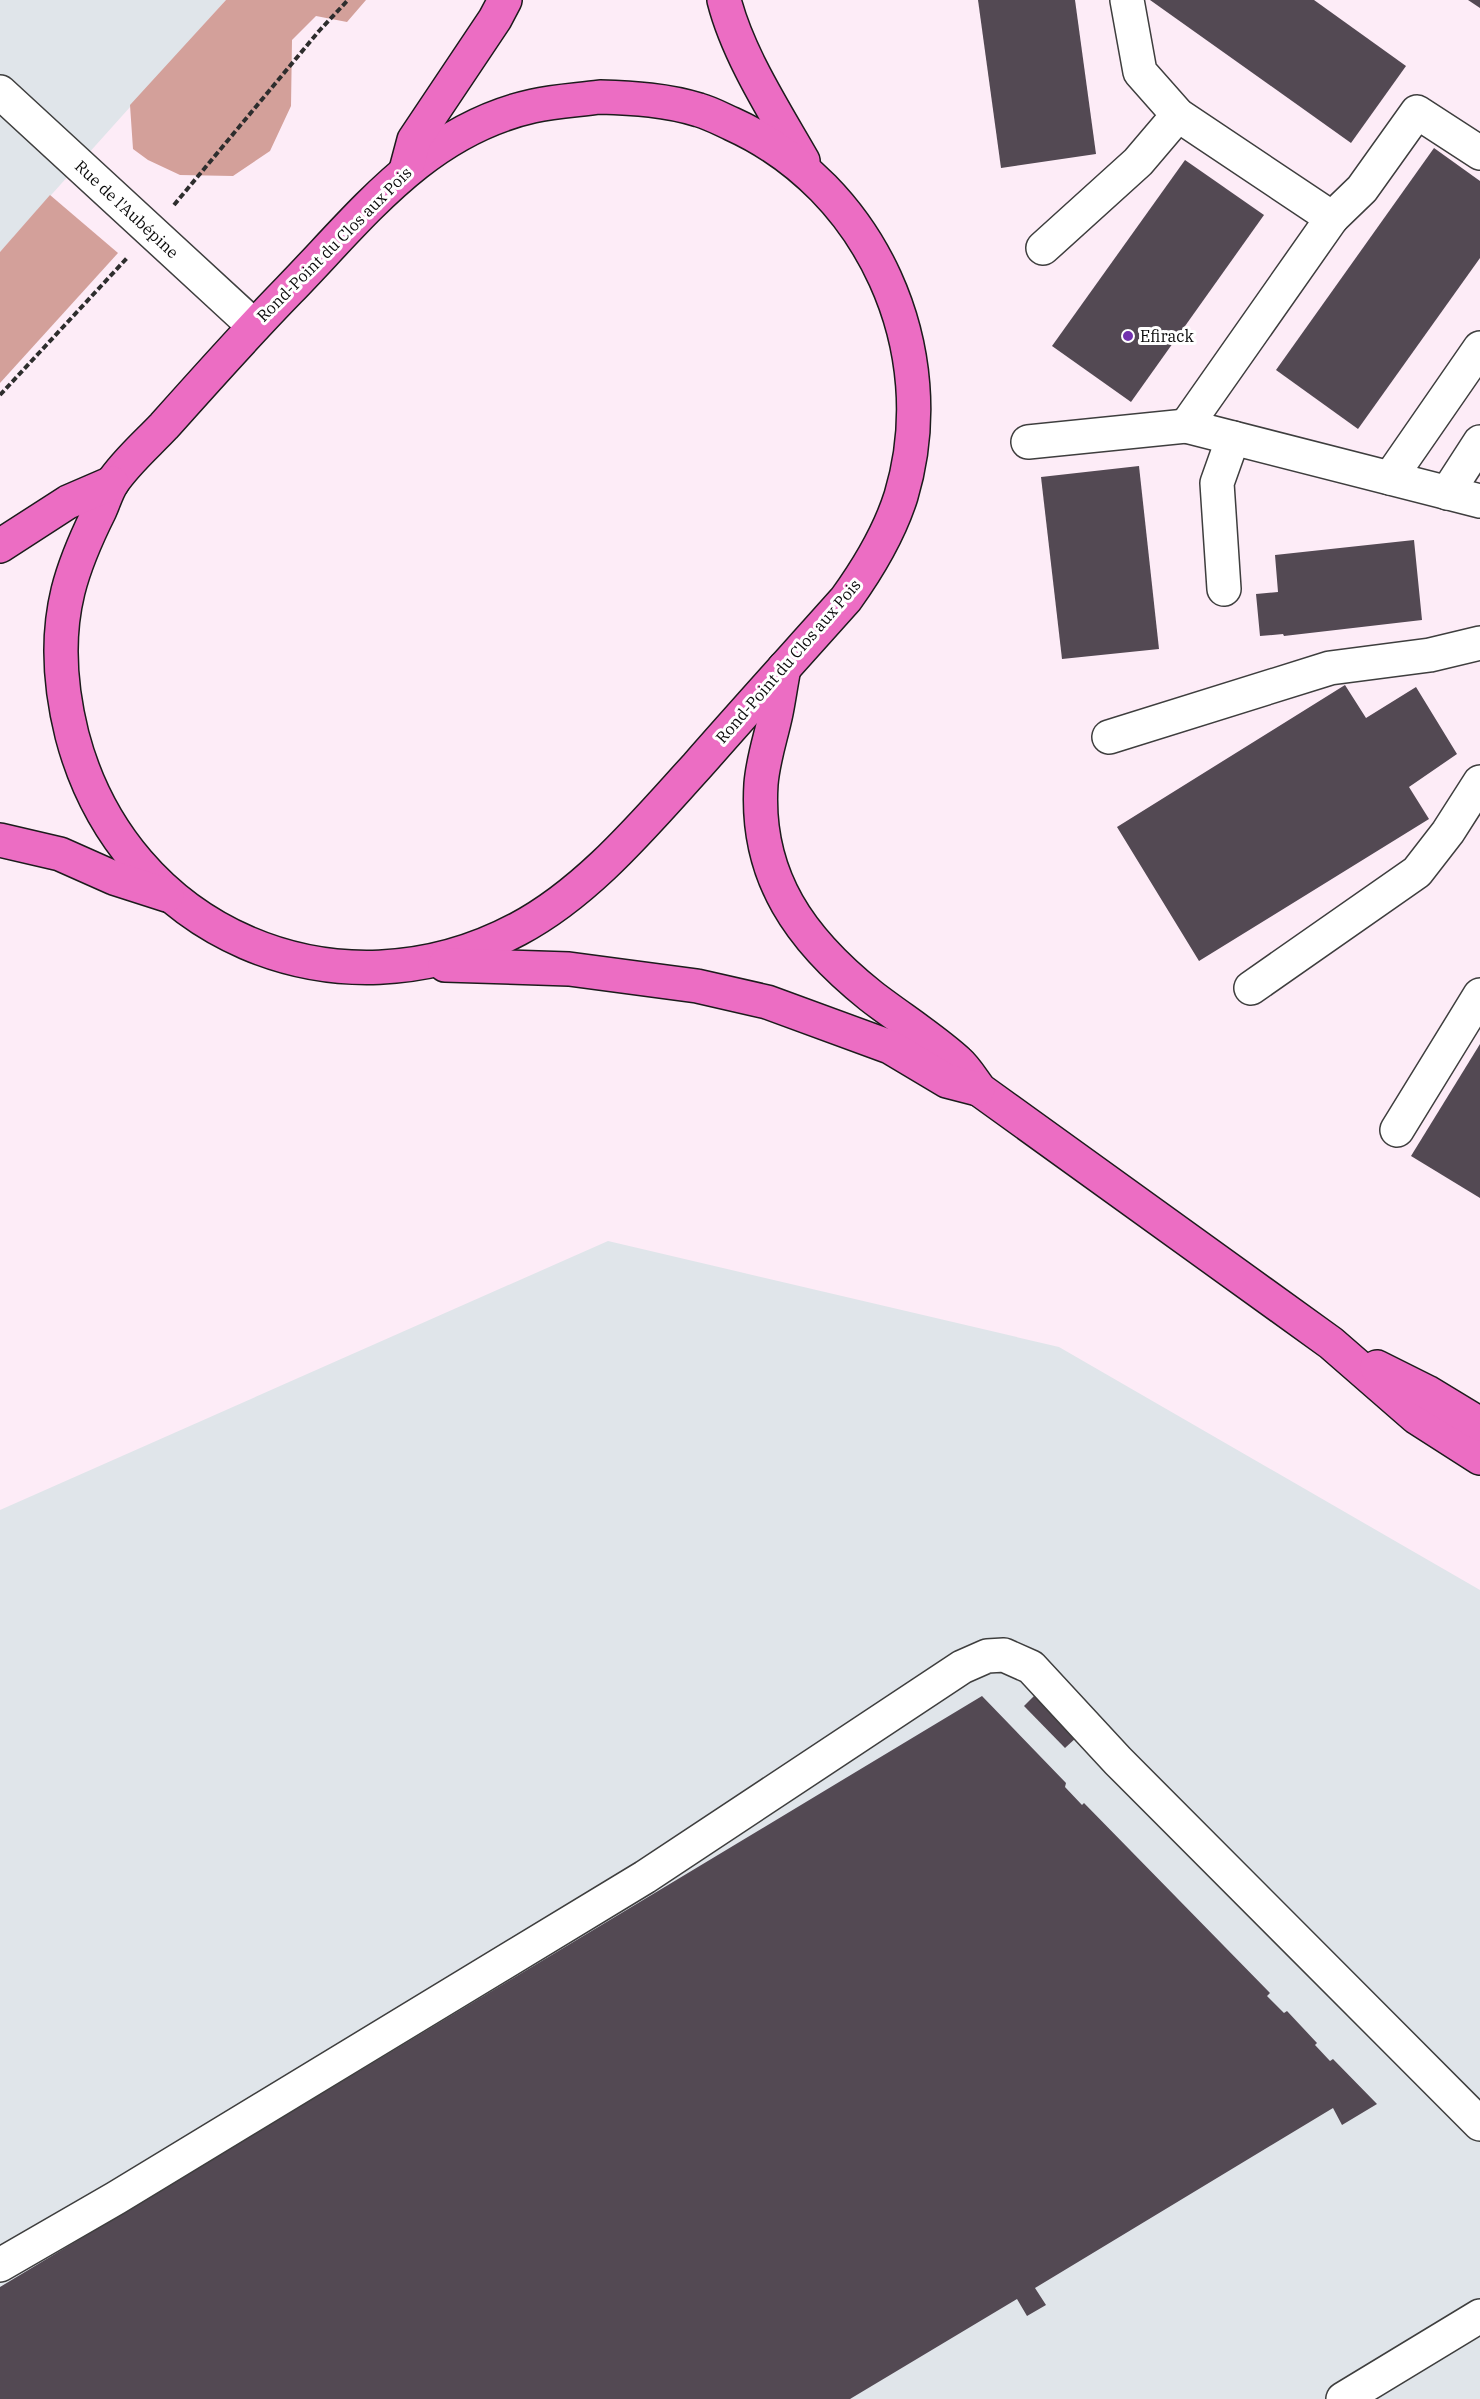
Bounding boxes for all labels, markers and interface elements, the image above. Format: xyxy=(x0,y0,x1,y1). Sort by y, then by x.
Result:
street label: Rue de l'Aubépine xyxy=(71,156,183,262)
street label: Rond-Point du Clos aux Pois xyxy=(252,162,416,326)
place label: Efirack xyxy=(1140,326,1194,346)
marker: Efirack xyxy=(1121,329,1135,343)
street label: Rond-Point du Clos aux Pois xyxy=(711,575,865,747)

